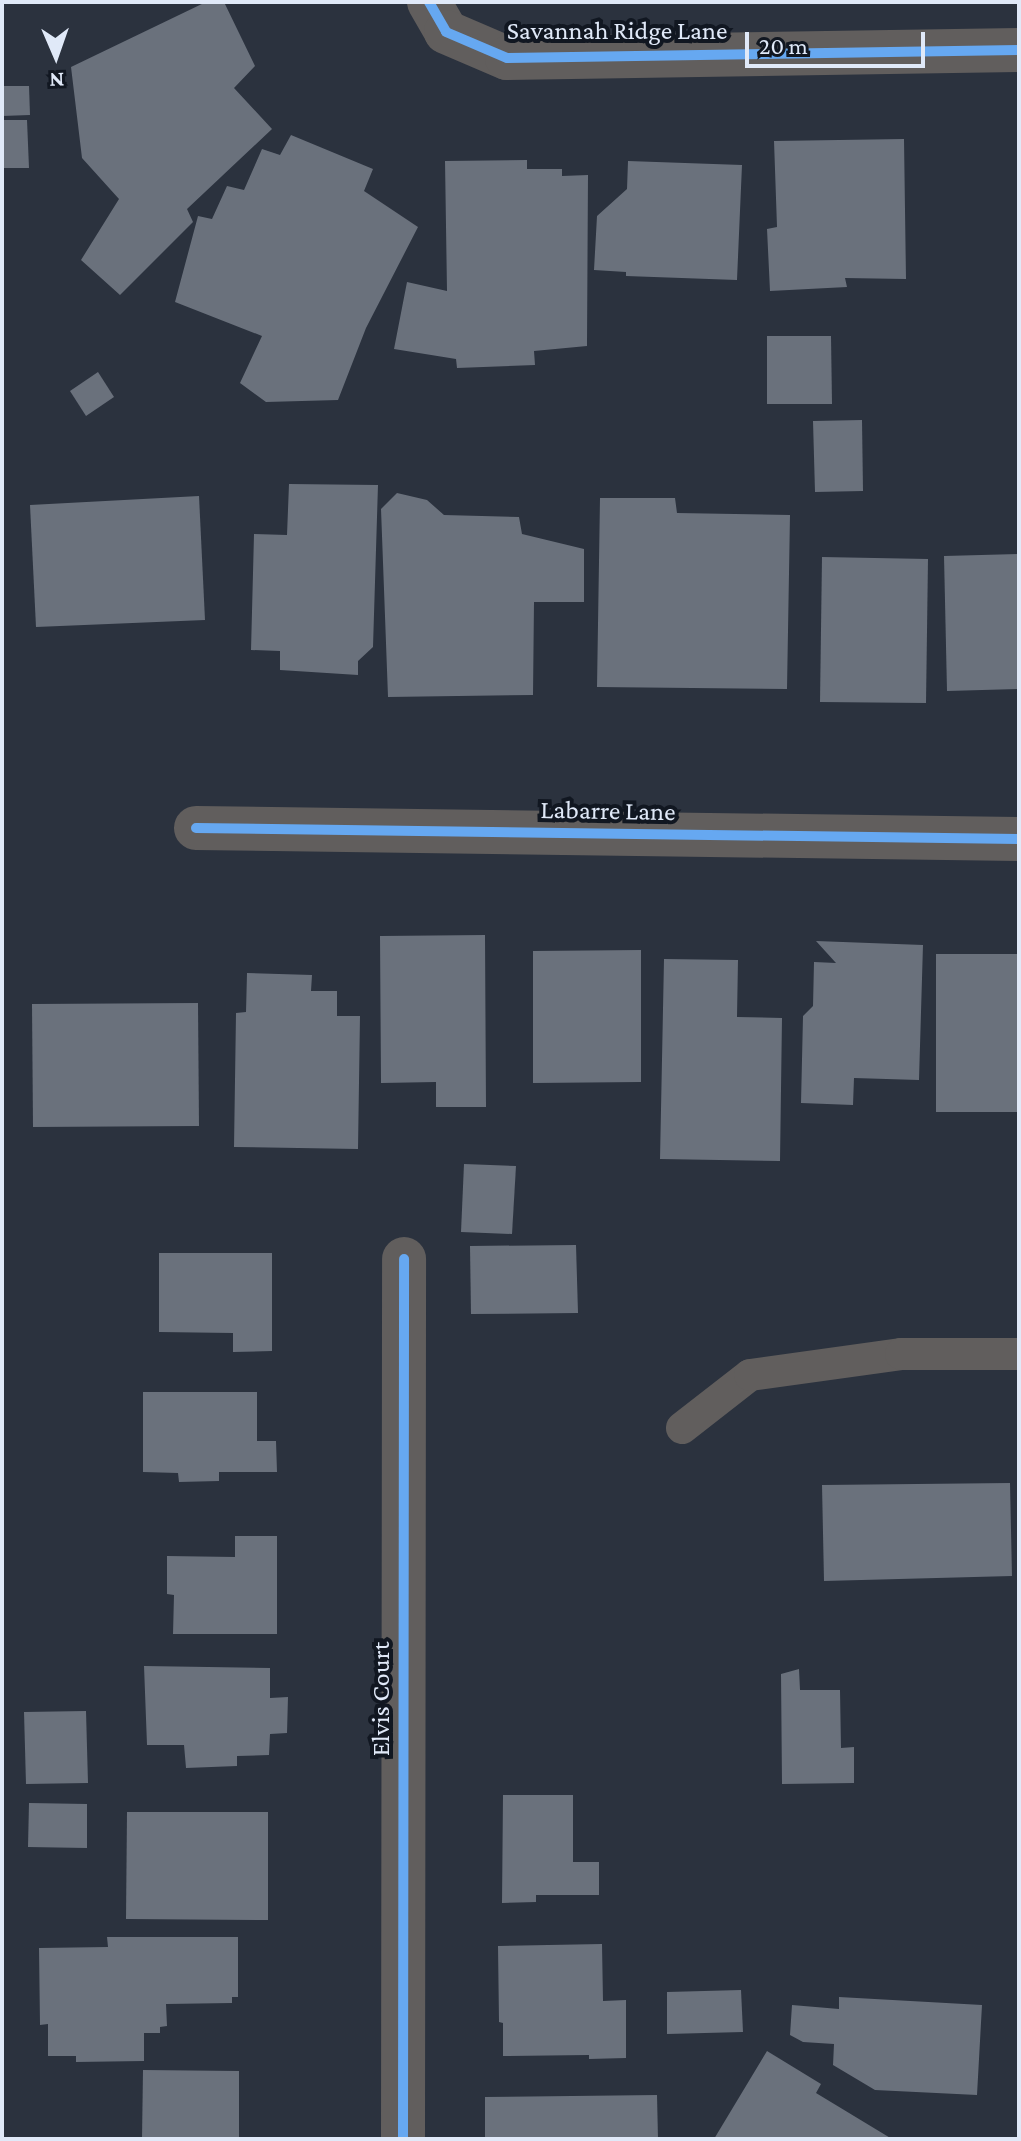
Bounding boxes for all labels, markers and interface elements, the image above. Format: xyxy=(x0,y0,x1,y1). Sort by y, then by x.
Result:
street label: Savannah Ridge Lane xyxy=(507,15,727,47)
north arrow xyxy=(16,16,96,96)
scale bar xyxy=(749,16,929,66)
text: 20 m xyxy=(759,32,808,59)
text: N xyxy=(49,68,65,93)
street label: Labarre Lane xyxy=(540,794,676,828)
street label: Elvis Court xyxy=(365,1642,397,1756)

